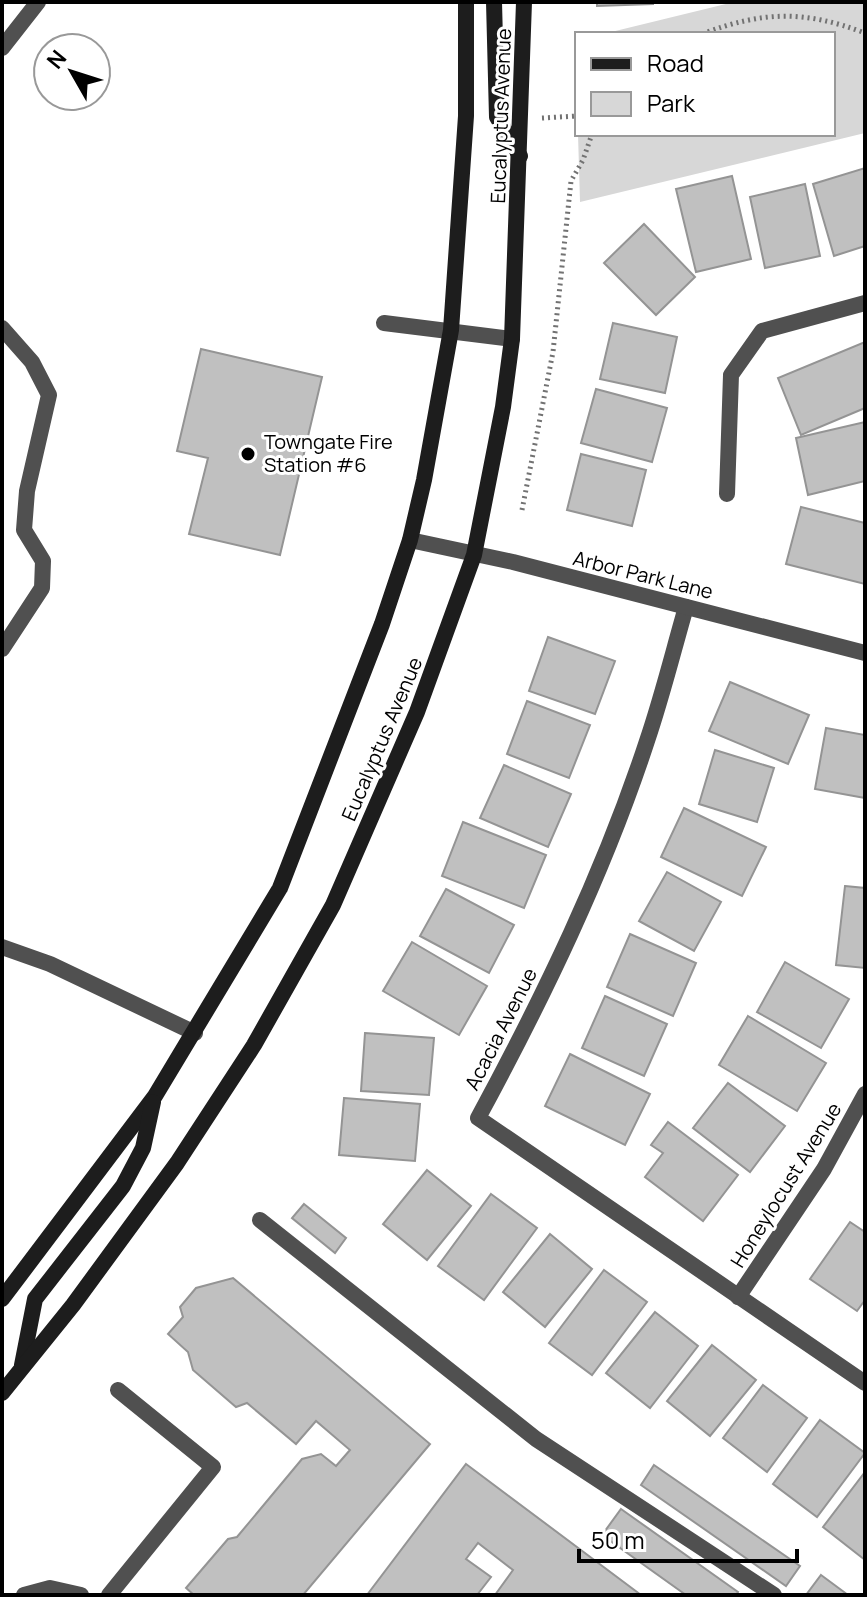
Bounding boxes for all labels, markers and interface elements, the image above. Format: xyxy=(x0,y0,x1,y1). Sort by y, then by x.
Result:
street label: Eucalyptus Avenue xyxy=(484,28,517,204)
north arrow xyxy=(32,32,112,112)
legend xyxy=(575,32,835,136)
text: N xyxy=(40,44,73,75)
text: Road xyxy=(647,46,704,79)
text: Park xyxy=(647,86,696,119)
place label: Towngate Fire Station #6 xyxy=(264,428,393,478)
marker: Towngate Fire Station #6 xyxy=(239,445,257,463)
street label: Arbor Park Lane xyxy=(570,544,716,605)
street label: Eucalyptus Avenue xyxy=(335,653,428,825)
street label: Acacia Avenue xyxy=(458,963,543,1095)
street label: Honeylocust Avenue xyxy=(724,1097,847,1272)
scale bar xyxy=(579,1513,797,1563)
text: 50 m xyxy=(591,1523,645,1556)

